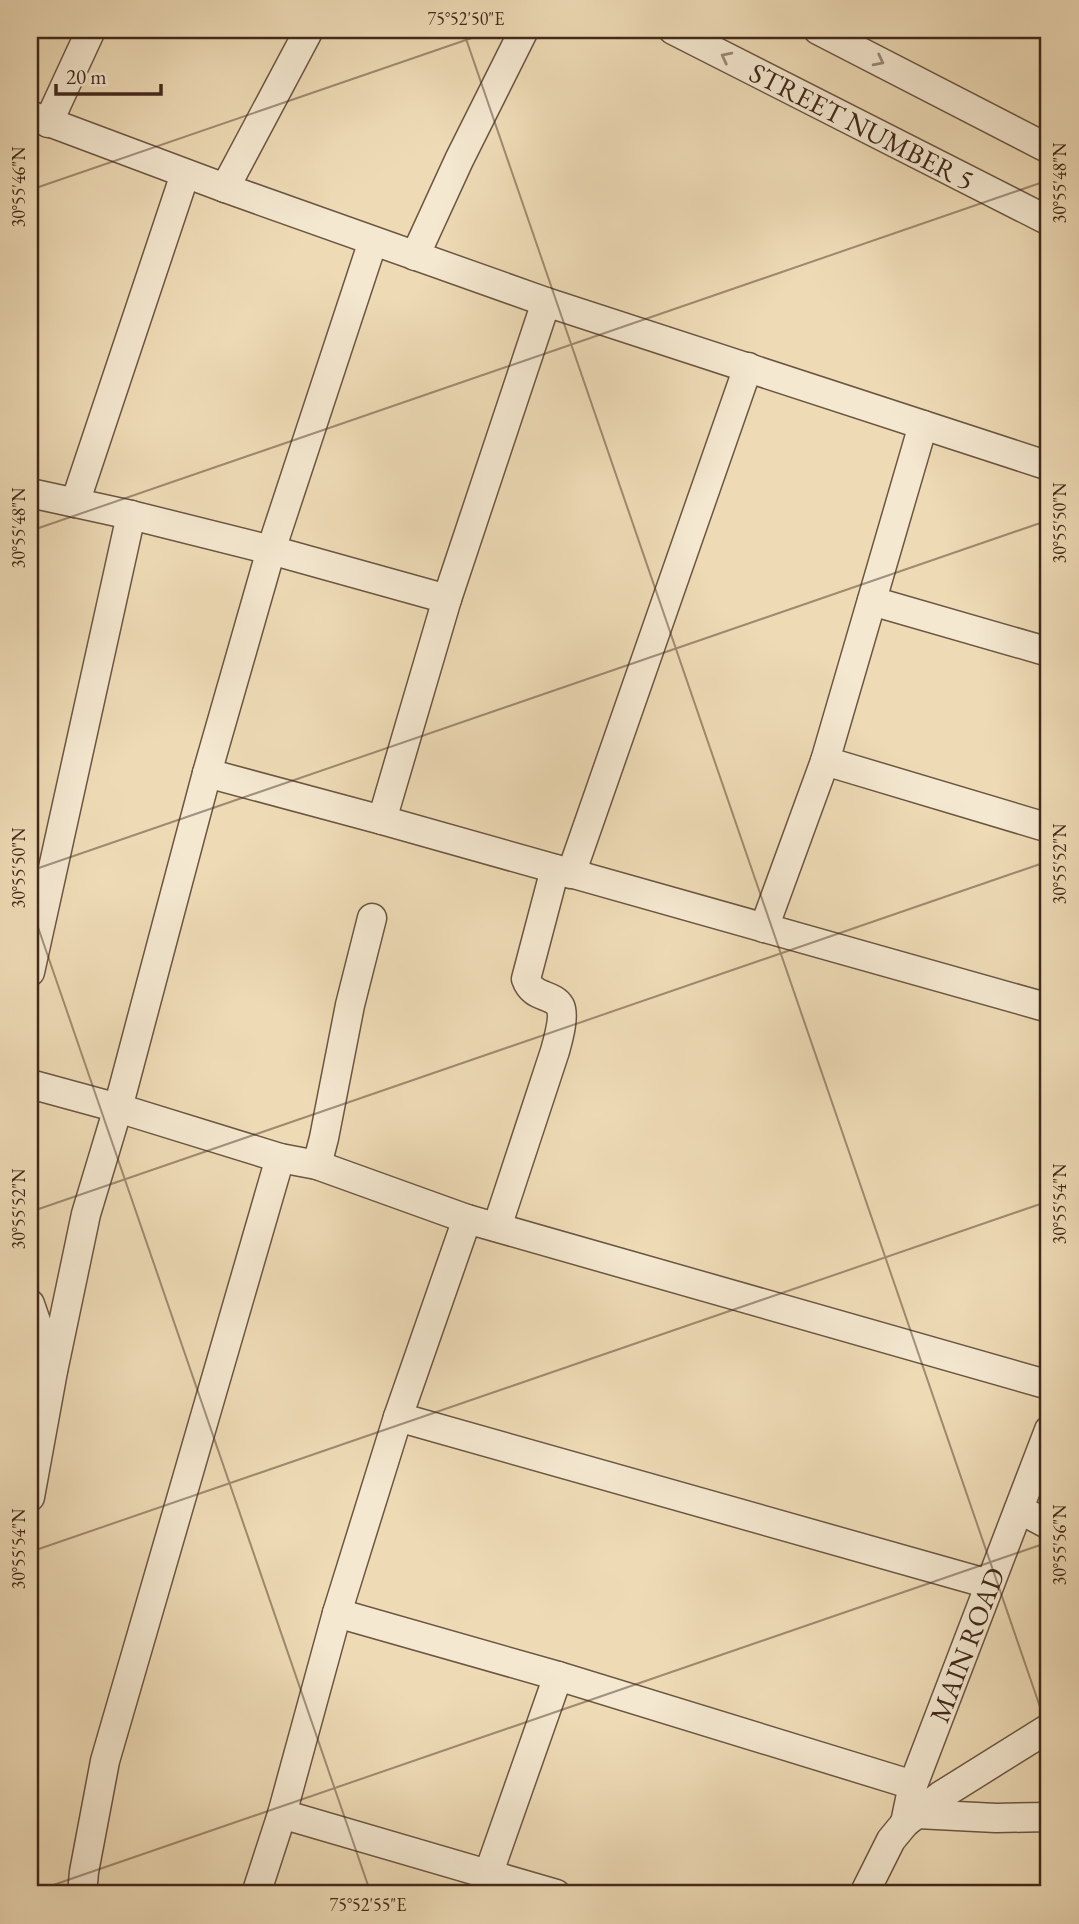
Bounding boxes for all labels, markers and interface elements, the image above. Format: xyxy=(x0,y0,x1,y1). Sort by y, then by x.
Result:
text: 75°52'50"E xyxy=(428,7,504,30)
scale bar xyxy=(56,52,161,96)
one-way arrow xyxy=(721,52,734,66)
one-way arrow xyxy=(872,53,884,66)
street label: STREET NUMBER 5 xyxy=(744,54,980,198)
text: 20 m xyxy=(66,63,107,90)
text: 30°55'48"N xyxy=(1048,142,1071,223)
text: 30°55'46"N xyxy=(7,146,30,227)
text: 30°55'50"N xyxy=(1048,482,1071,563)
text: 30°55'48"N xyxy=(7,487,30,568)
text: 30°55'52"N xyxy=(1048,823,1071,904)
text: 30°55'50"N xyxy=(7,827,30,908)
text: 30°55'54"N xyxy=(1048,1163,1071,1244)
text: 30°55'52"N xyxy=(7,1168,30,1249)
text: 30°55'56"N xyxy=(1048,1504,1071,1585)
text: 30°55'54"N xyxy=(7,1508,30,1589)
street label: MAIN ROAD xyxy=(921,1562,1013,1727)
text: 75°52'55"E xyxy=(330,1893,406,1916)

